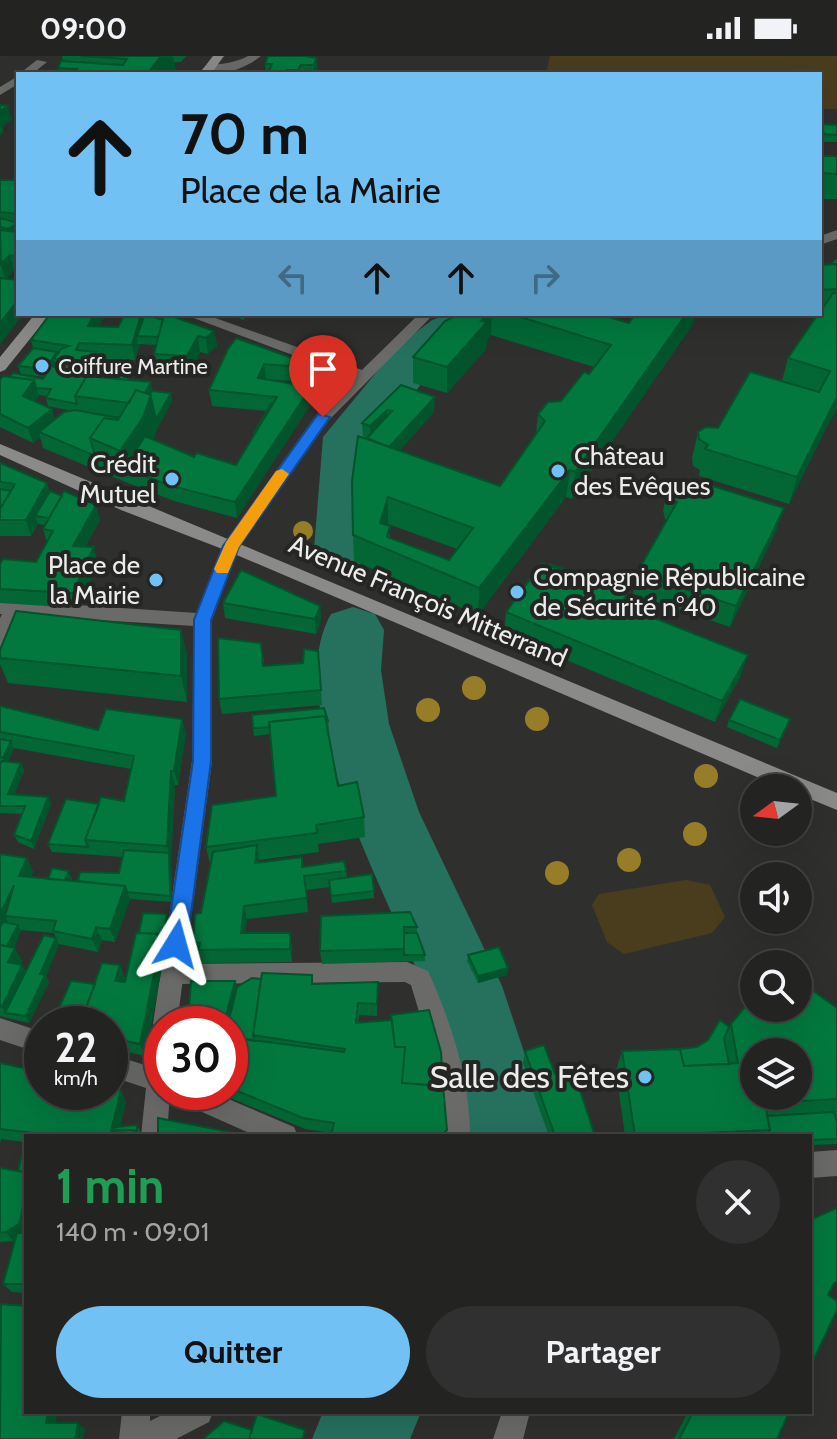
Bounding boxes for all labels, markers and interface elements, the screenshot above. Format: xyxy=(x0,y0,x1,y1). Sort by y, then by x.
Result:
text: 09:00 xyxy=(40,10,127,47)
text: 70 m xyxy=(180,100,309,168)
icon: ahead xyxy=(48,104,152,208)
text: Place de la Mairie xyxy=(180,168,441,212)
icon: left xyxy=(271,256,315,300)
icon: ahead xyxy=(355,256,399,300)
icon: ahead xyxy=(439,256,483,300)
icon: right xyxy=(523,256,567,300)
pin xyxy=(289,335,357,417)
icon: arrive xyxy=(301,347,345,391)
place label: Coiffure Martine xyxy=(58,353,208,380)
marker: Coiffure Martine xyxy=(33,357,51,375)
place label: Château des Evêques xyxy=(574,440,711,502)
place label: Crédit Mutuel xyxy=(80,448,156,510)
marker: Château des Evêques xyxy=(549,462,567,480)
marker: Crédit Mutuel xyxy=(163,470,181,488)
street label: Avenue François Mitterrand xyxy=(284,528,572,674)
place label: Place de la Mairie xyxy=(48,549,140,611)
place label: Compagnie Républicaine de Sécurité n°40 xyxy=(533,561,805,623)
marker: Place de la Mairie xyxy=(147,571,165,589)
marker: Compagnie Républicaine de Sécurité n°40 xyxy=(508,583,526,601)
north arrow xyxy=(740,774,812,846)
map controls xyxy=(740,774,812,1110)
button: sound xyxy=(740,862,812,934)
position arrow xyxy=(134,902,218,986)
button: search xyxy=(740,950,812,1022)
speed limit sign: 30 xyxy=(144,1006,248,1110)
text: 22 xyxy=(55,1023,97,1072)
button: layers xyxy=(740,1038,812,1110)
place label: Salle des Fêtes xyxy=(430,1057,629,1096)
text: km/h xyxy=(54,1066,98,1090)
marker: Salle des Fêtes xyxy=(636,1068,654,1086)
text: 1 min xyxy=(56,1157,164,1215)
button: close xyxy=(696,1160,780,1244)
text: 140 m · 09:01 xyxy=(56,1216,209,1248)
button: Quitter xyxy=(56,1306,410,1398)
button: Partager xyxy=(426,1306,780,1398)

